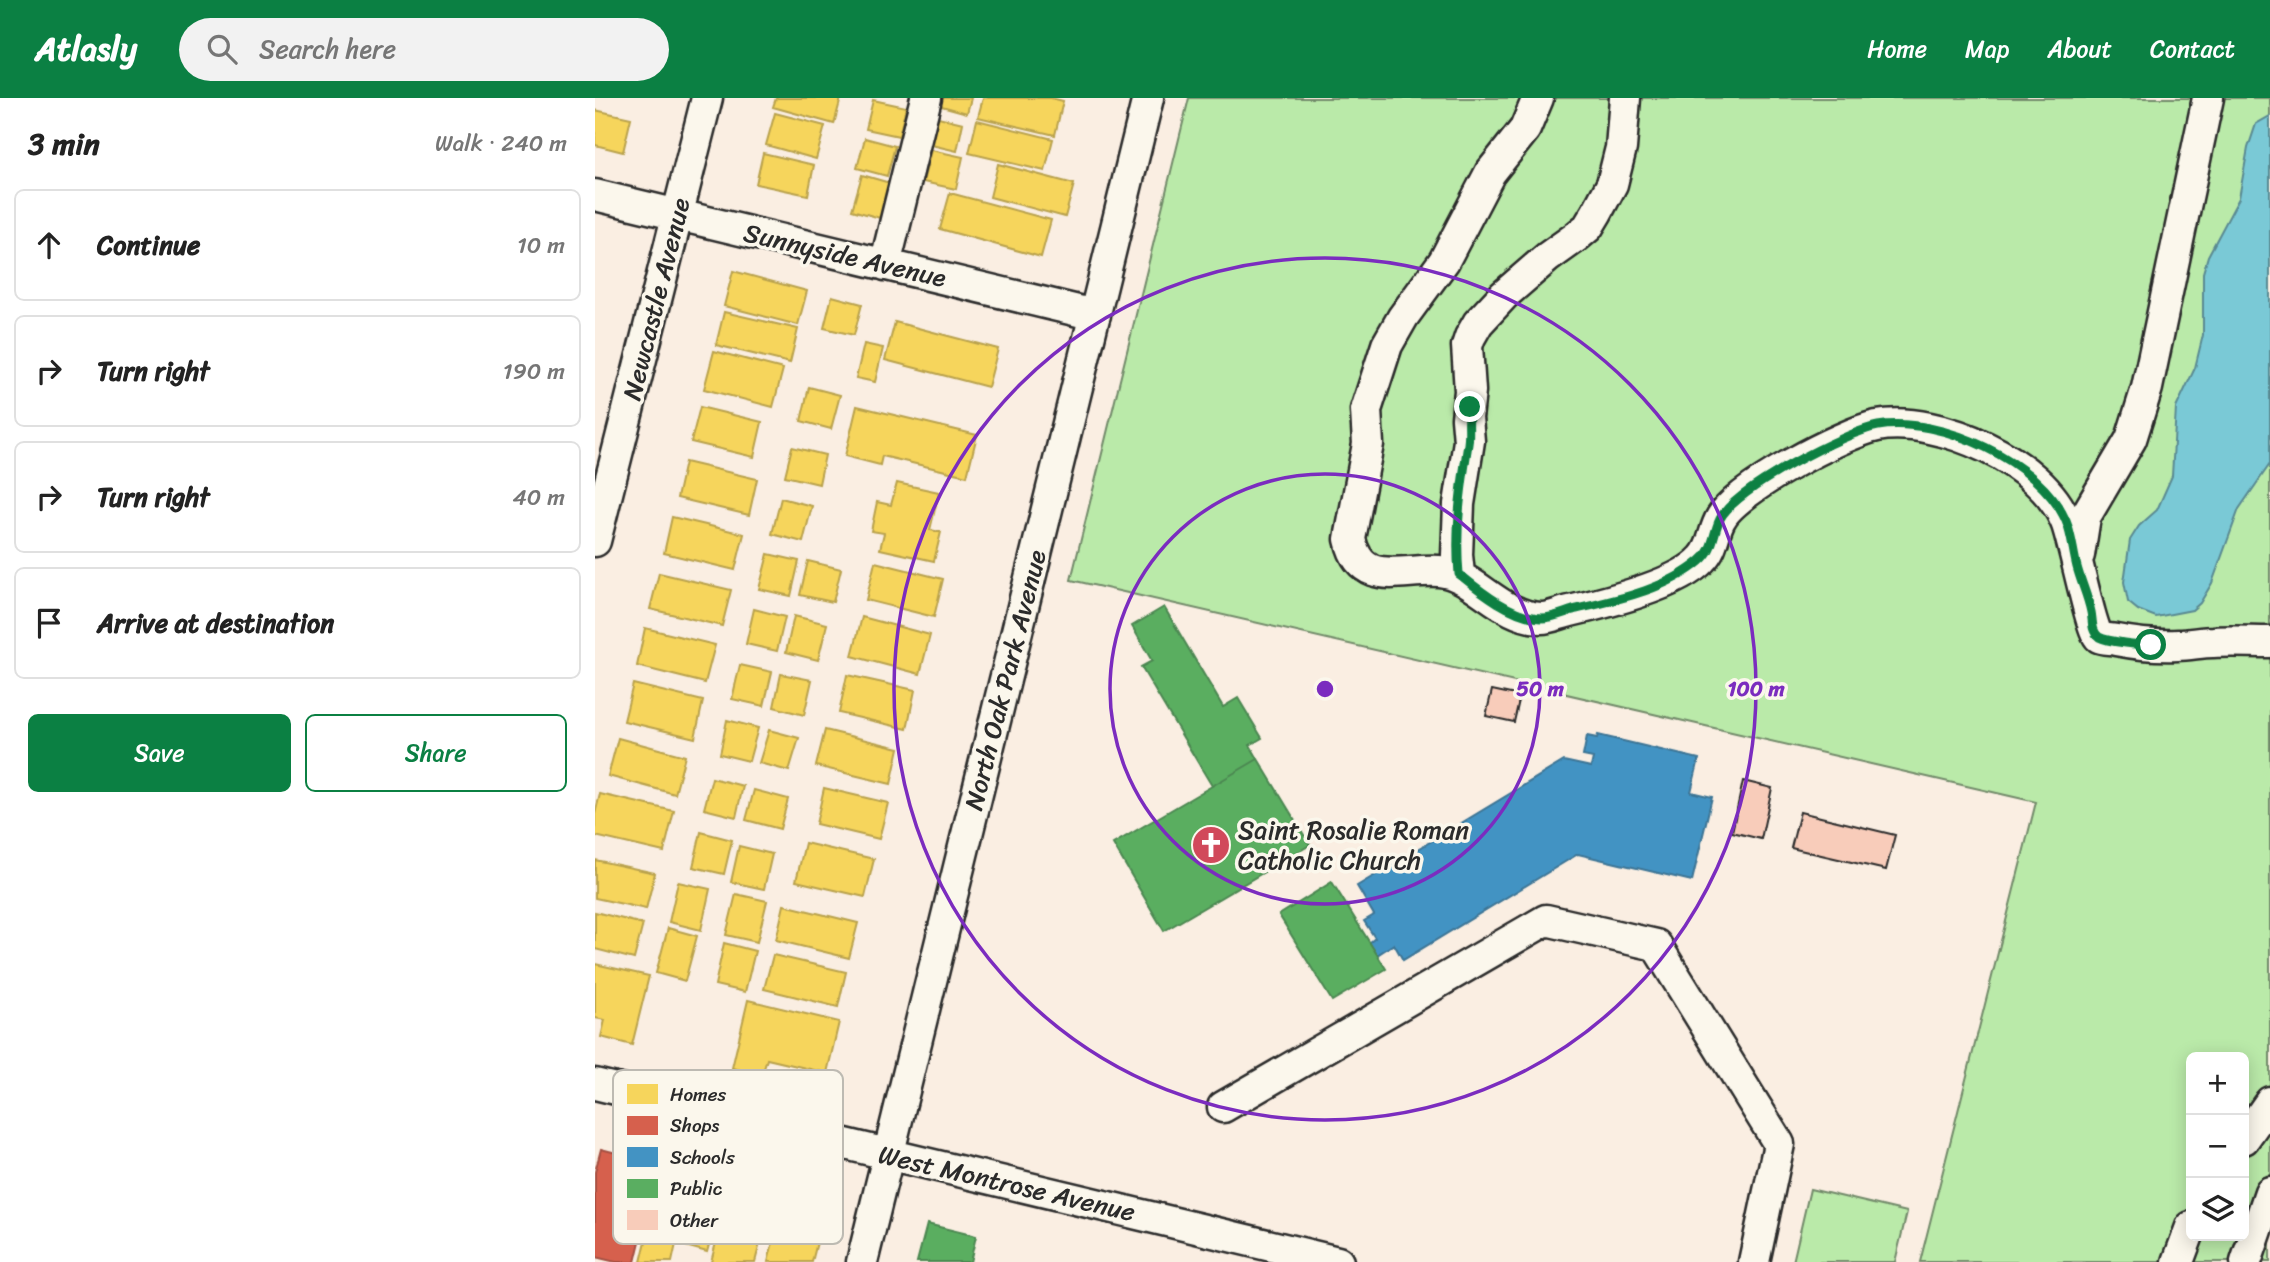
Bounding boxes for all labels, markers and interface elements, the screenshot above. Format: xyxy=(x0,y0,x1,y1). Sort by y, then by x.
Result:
search box xyxy=(179,18,669,81)
text: Atlasly xyxy=(35,20,137,78)
text: Search here xyxy=(259,26,396,72)
text: Home xyxy=(1867,28,1927,70)
text: Map xyxy=(1965,28,2009,70)
text: About xyxy=(2047,28,2112,70)
text: Contact xyxy=(2150,28,2235,70)
icon: search xyxy=(203,30,241,68)
text: 3 min xyxy=(28,117,100,171)
text: Walk · 240 m xyxy=(435,123,567,164)
street label: Newcastle Avenue xyxy=(609,193,703,405)
street label: Sunnyside Avenue xyxy=(739,209,951,301)
text: Continue xyxy=(97,222,200,268)
text: 10 m xyxy=(517,225,565,266)
icon: ahead xyxy=(30,226,68,264)
text: Turn right xyxy=(97,348,210,394)
text: 190 m xyxy=(503,351,565,392)
icon: right xyxy=(30,352,68,390)
route end xyxy=(1454,391,1485,422)
text: Turn right xyxy=(97,474,210,520)
text: 40 m xyxy=(512,477,565,518)
icon: right xyxy=(30,478,68,516)
street label: North Oak Park Avenue xyxy=(950,544,1060,815)
text: Arrive at destination xyxy=(97,600,334,646)
icon: arrive xyxy=(30,604,68,642)
route start xyxy=(2135,629,2166,660)
text: 50 m xyxy=(1516,670,1565,708)
text: 100 m xyxy=(1727,670,1785,708)
centre of rings xyxy=(1313,677,1337,701)
button: Save xyxy=(28,714,291,792)
button: Share xyxy=(305,714,567,792)
place label: Saint Rosalie Roman Catholic Church xyxy=(1238,807,1469,883)
church icon: Saint Rosalie Roman Catholic Church xyxy=(1190,824,1232,866)
map controls xyxy=(2186,1052,2249,1241)
button: + xyxy=(2186,1052,2249,1115)
legend xyxy=(613,1070,843,1244)
text: Homes xyxy=(670,1078,726,1111)
text: Shops xyxy=(670,1109,720,1142)
button: − xyxy=(2186,1115,2249,1178)
street label: West Montrose Avenue xyxy=(874,1131,1140,1235)
text: Schools xyxy=(670,1141,735,1174)
text: Public xyxy=(670,1172,723,1205)
button: layers xyxy=(2186,1178,2249,1241)
text: Other xyxy=(670,1204,719,1237)

